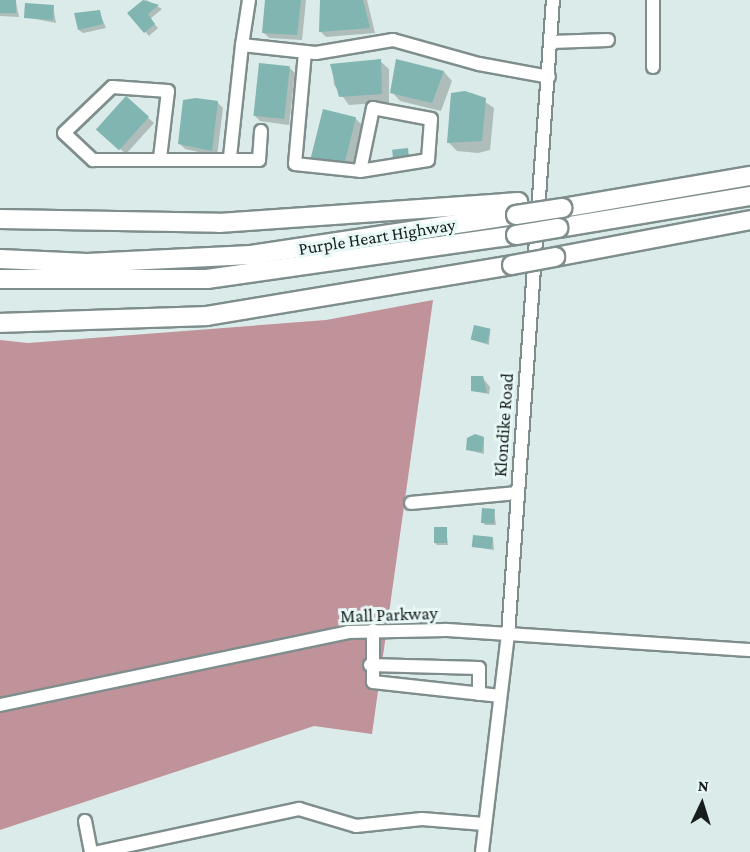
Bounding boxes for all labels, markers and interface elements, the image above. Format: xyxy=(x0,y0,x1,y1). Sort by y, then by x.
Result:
street label: Purple Heart Highway xyxy=(297,214,457,260)
street label: Klondike Road xyxy=(490,372,518,478)
street label: Mall Parkway xyxy=(340,603,438,627)
north arrow xyxy=(672,774,732,834)
text: N xyxy=(697,777,709,794)

